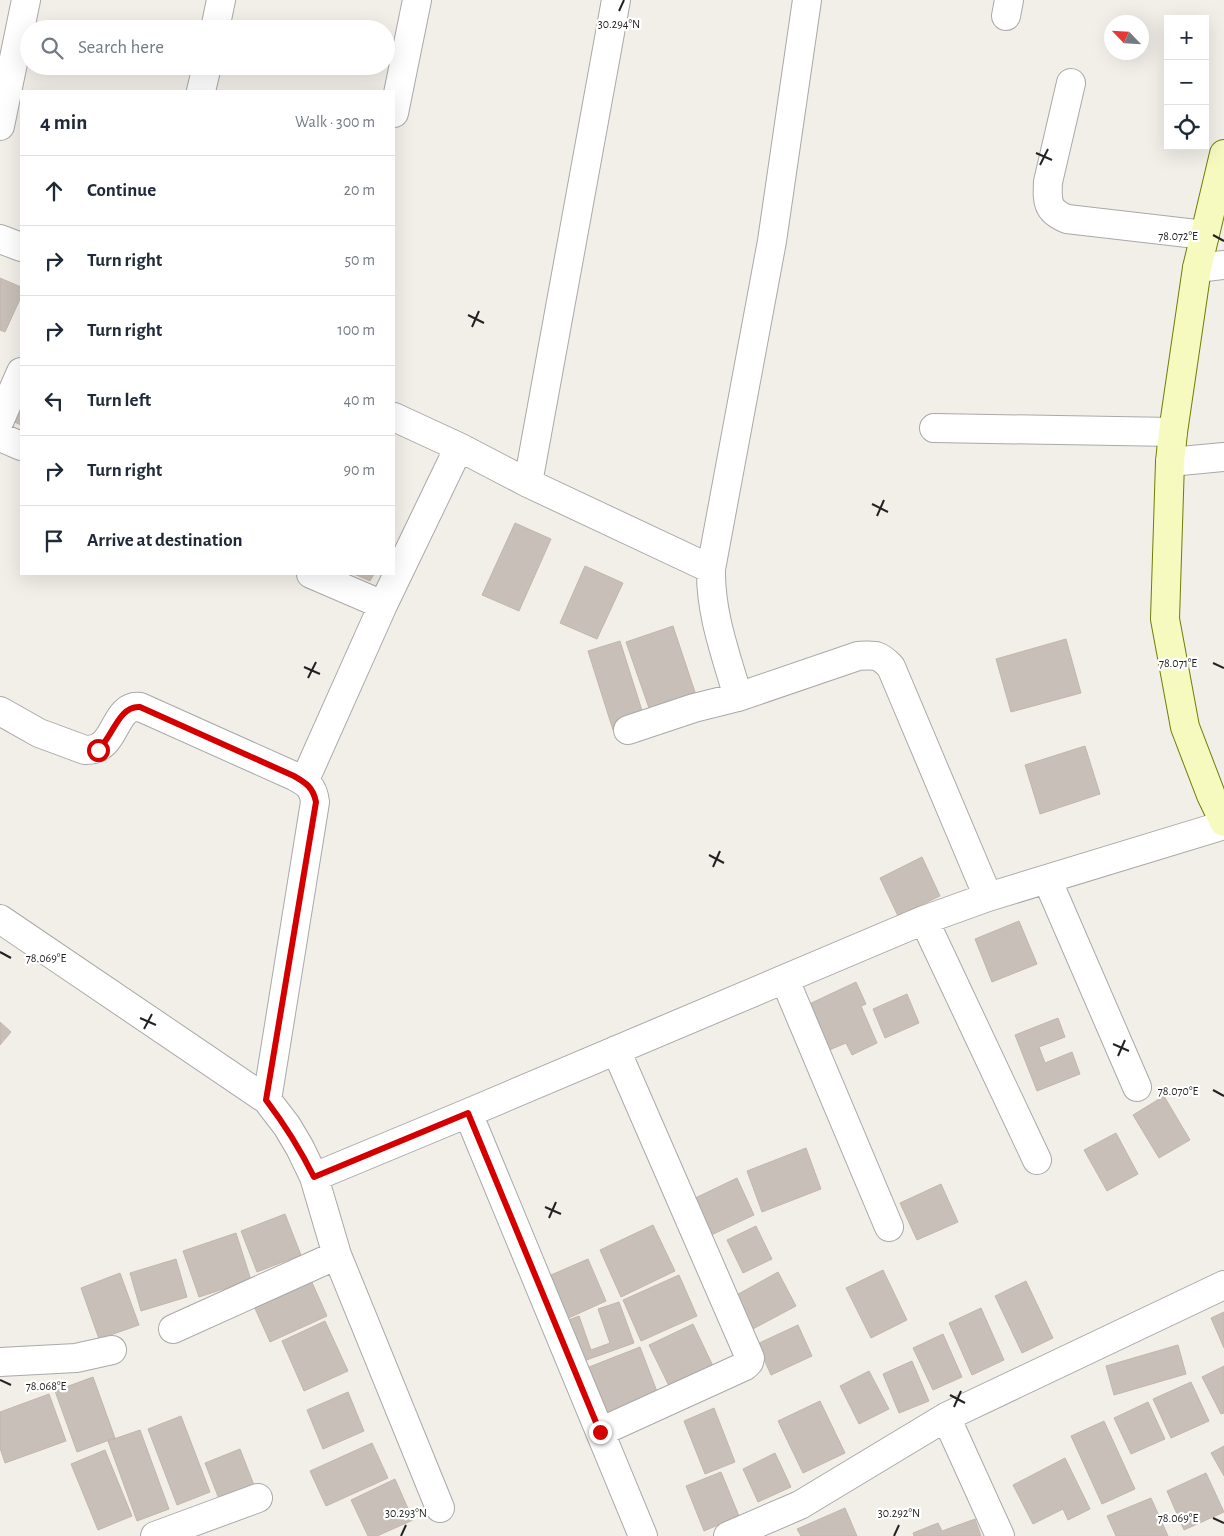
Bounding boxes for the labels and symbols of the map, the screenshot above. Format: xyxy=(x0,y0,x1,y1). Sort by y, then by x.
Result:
north arrow xyxy=(1104,15,1149,60)
text: 30.294°N xyxy=(598,18,640,30)
text: 78.072°E xyxy=(1158,230,1198,242)
text: 78.071°E xyxy=(1159,657,1197,669)
route start xyxy=(87,739,110,762)
text: 78.069°E xyxy=(26,952,66,964)
text: 78.070°E xyxy=(1158,1085,1198,1097)
text: 78.068°E xyxy=(26,1380,66,1392)
route end xyxy=(589,1421,612,1444)
text: 30.293°N xyxy=(385,1507,427,1519)
text: 30.292°N xyxy=(878,1507,920,1519)
text: 78.069°E xyxy=(1158,1512,1198,1524)

